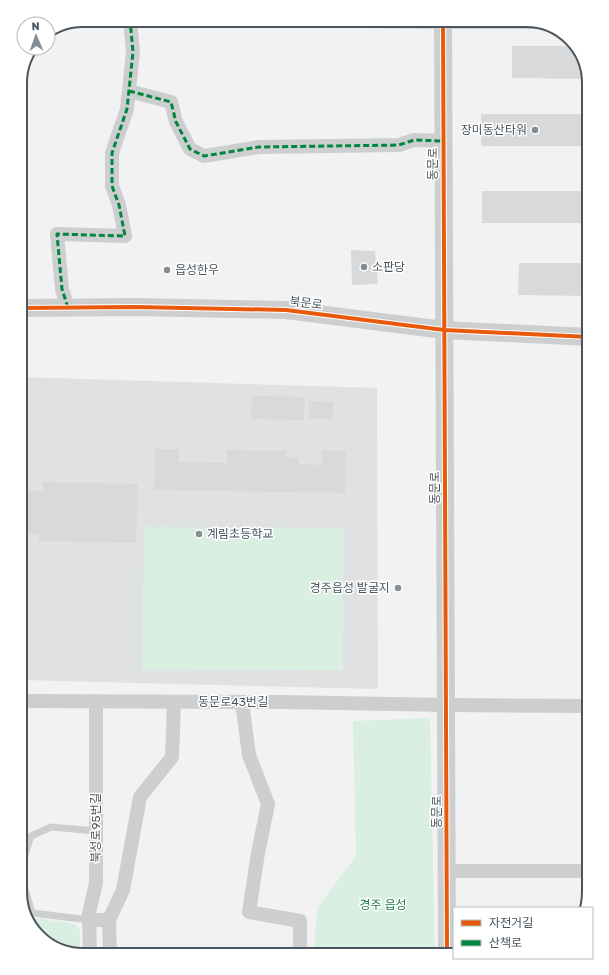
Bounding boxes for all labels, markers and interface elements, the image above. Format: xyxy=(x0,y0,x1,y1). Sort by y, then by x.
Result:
north arrow xyxy=(16,16,56,56)
text: N xyxy=(31,20,40,33)
place label: 장미동산타워 xyxy=(461,123,527,137)
marker: 장미동산타워 xyxy=(530,125,540,135)
street label: 동문로 xyxy=(426,147,440,181)
place label: 소판당 xyxy=(372,260,405,274)
marker: 소판당 xyxy=(359,262,369,272)
place label: 읍성한우 xyxy=(175,263,219,277)
marker: 읍성한우 xyxy=(162,265,172,275)
street label: 북문로 xyxy=(289,294,323,312)
street label: 동문로 xyxy=(428,471,442,505)
place label: 계림초등학교 xyxy=(207,527,273,541)
marker: 계림초등학교 xyxy=(194,529,204,539)
place label: 경주읍성 발굴지 xyxy=(310,581,390,595)
marker: 경주읍성 발굴지 xyxy=(393,583,403,593)
street label: 동문로43번길 xyxy=(198,695,268,709)
street label: 북성로95번길 xyxy=(89,793,103,863)
street label: 동문로 xyxy=(430,795,444,829)
park label: 경주 읍성 xyxy=(359,898,407,912)
legend xyxy=(453,907,593,959)
text: 자전거길 xyxy=(489,916,533,930)
text: 산책로 xyxy=(489,936,522,950)

